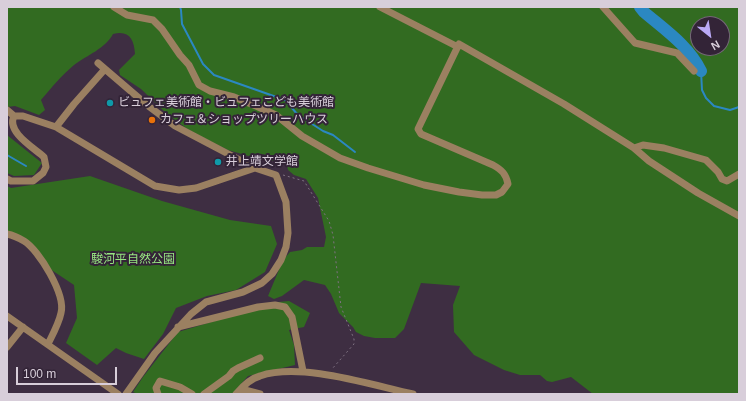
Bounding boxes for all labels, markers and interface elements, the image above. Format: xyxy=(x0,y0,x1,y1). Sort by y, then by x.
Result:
north arrow xyxy=(690,16,730,56)
text: N xyxy=(709,38,722,53)
place label: ビュフェ美術館・ビュフェこども美術館 xyxy=(118,96,334,110)
marker: ビュフェ美術館・ビュフェこども美術館 xyxy=(105,98,115,108)
place label: カフェ＆ショップツリーハウス xyxy=(160,113,328,127)
marker: カフェ＆ショップツリーハウス xyxy=(147,115,157,125)
place label: 井上靖文学館 xyxy=(226,155,298,169)
marker: 井上靖文学館 xyxy=(213,157,223,167)
park label: 駿河平自然公園 xyxy=(91,253,175,267)
scale bar xyxy=(18,359,119,385)
text: 100 m xyxy=(23,367,56,381)

